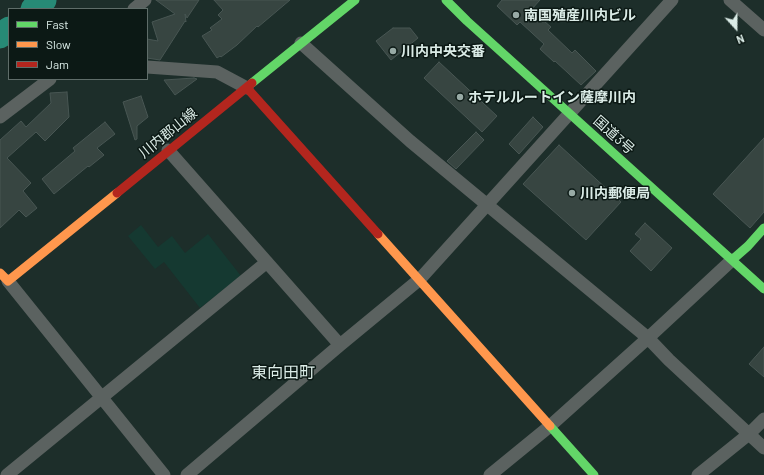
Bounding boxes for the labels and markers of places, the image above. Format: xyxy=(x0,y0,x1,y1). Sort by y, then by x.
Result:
place label: 南国殖産川内ビル xyxy=(524,7,636,23)
marker: 南国殖産川内ビル xyxy=(511,10,521,20)
place label: 川内中央交番 xyxy=(401,43,485,59)
marker: 川内中央交番 xyxy=(388,46,398,56)
place label: ホテルルートイン薩摩川内 xyxy=(468,89,636,105)
marker: ホテルルートイン薩摩川内 xyxy=(455,92,465,102)
place label: 川内郵便局 xyxy=(580,185,650,201)
marker: 川内郵便局 xyxy=(567,188,577,198)

